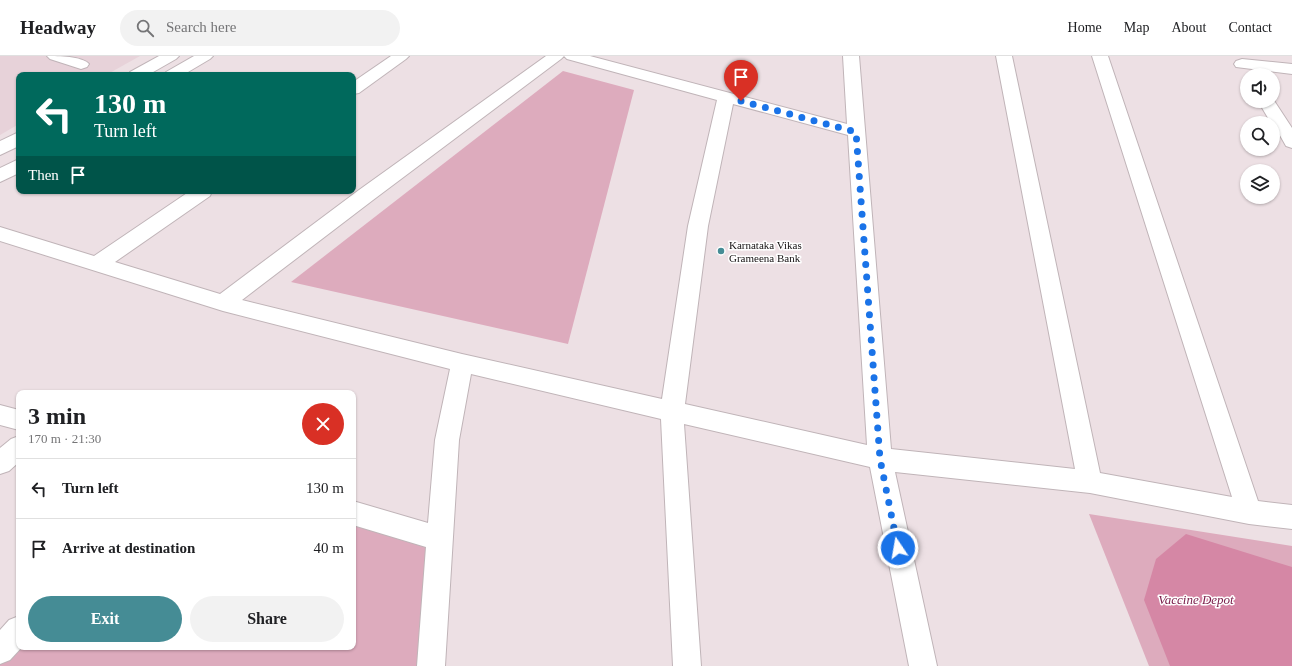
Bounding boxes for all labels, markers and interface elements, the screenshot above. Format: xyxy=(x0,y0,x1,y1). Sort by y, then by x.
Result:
search box xyxy=(120,10,400,46)
text: Headway xyxy=(20,17,96,38)
icon: search xyxy=(134,17,156,39)
text: Search here xyxy=(166,19,236,35)
text: Home xyxy=(1068,20,1102,35)
text: Map xyxy=(1124,20,1149,35)
text: About xyxy=(1171,20,1206,35)
text: Contact xyxy=(1228,20,1272,35)
pin xyxy=(724,60,758,101)
icon: arrive xyxy=(730,66,752,88)
map controls xyxy=(1240,68,1280,204)
button: sound xyxy=(1240,68,1280,108)
icon: left xyxy=(28,88,80,140)
text: 130 m xyxy=(94,88,166,119)
button: search xyxy=(1240,116,1280,156)
text: Turn left xyxy=(94,121,157,141)
icon: arrive xyxy=(67,164,89,186)
button: layers xyxy=(1240,164,1280,204)
text: Then xyxy=(28,167,59,183)
place label: Karnataka Vikas Grameena Bank xyxy=(729,239,802,264)
marker: Karnataka Vikas Grameena Bank xyxy=(716,246,726,256)
text: 3 min xyxy=(28,403,86,429)
button: close xyxy=(302,403,344,445)
text: 170 m · 21:30 xyxy=(28,431,101,446)
icon: left xyxy=(28,478,50,500)
text: Turn left xyxy=(62,480,119,496)
text: 130 m xyxy=(306,480,344,496)
position arrow xyxy=(877,527,919,569)
icon: arrive xyxy=(28,538,50,560)
text: Arrive at destination xyxy=(62,540,195,556)
text: 40 m xyxy=(314,540,344,556)
park label: Vaccine Depot xyxy=(1158,592,1234,607)
button: Exit xyxy=(28,596,182,642)
button: Share xyxy=(190,596,344,642)

